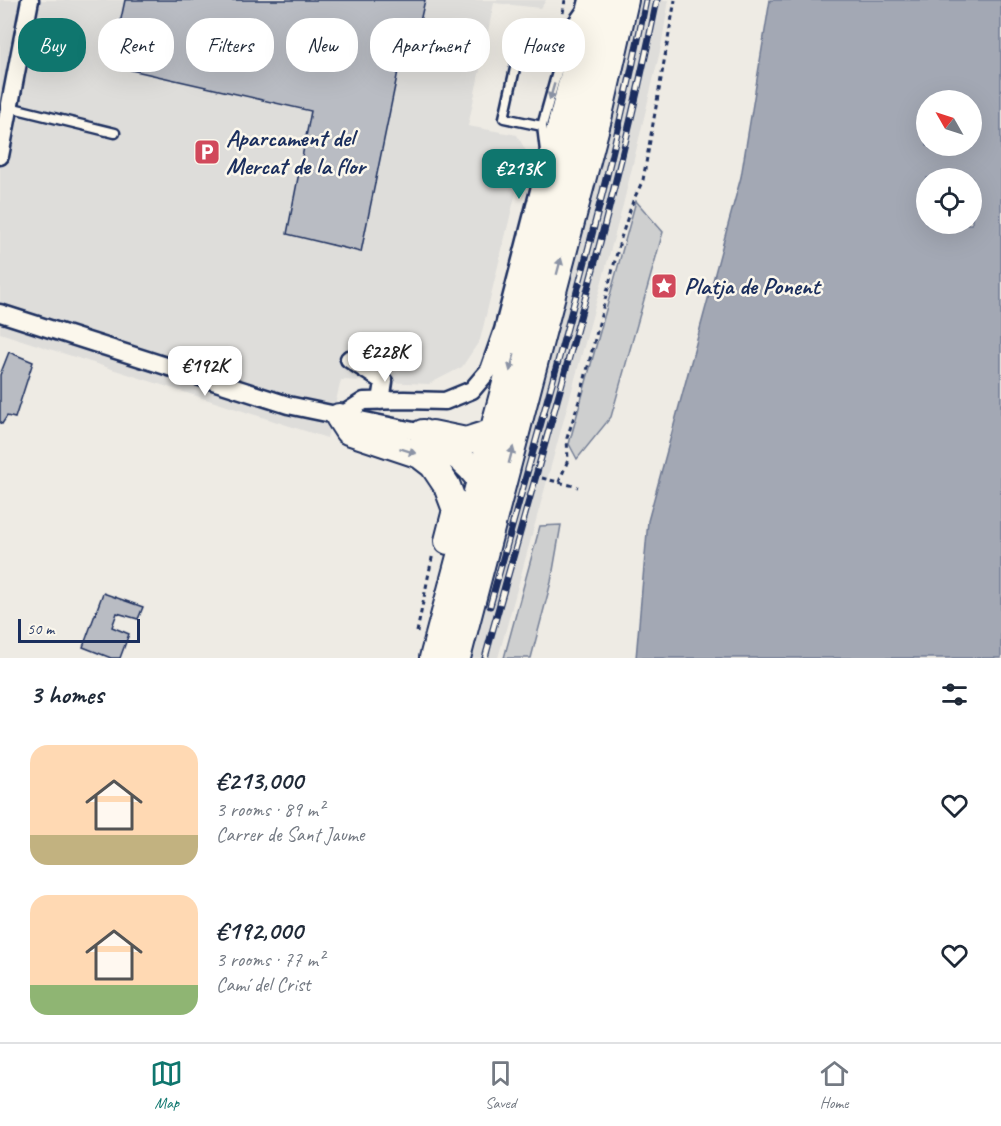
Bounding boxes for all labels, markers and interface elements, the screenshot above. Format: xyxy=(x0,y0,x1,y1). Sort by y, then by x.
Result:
chip: Buy xyxy=(18,18,86,72)
chip: Rent xyxy=(98,18,174,72)
chip: Filters xyxy=(186,18,274,72)
chip: New xyxy=(286,18,358,72)
chip: Apartment xyxy=(370,18,490,72)
chip: House xyxy=(502,18,585,72)
one-way arrow xyxy=(546,83,556,101)
north arrow xyxy=(916,90,982,156)
map controls xyxy=(916,90,982,234)
place label: Aparcament del Mercat de la flor xyxy=(226,123,367,181)
parking icon: Aparcament del Mercat de la flor xyxy=(192,137,222,167)
pin: €213K xyxy=(477,149,561,200)
text: €213K xyxy=(496,156,542,181)
button: locate xyxy=(916,168,982,234)
one-way arrow xyxy=(555,257,565,275)
place icon: Platja de Ponent xyxy=(649,271,679,301)
place label: Platja de Ponent xyxy=(684,271,823,301)
pin: €228K xyxy=(343,332,427,383)
text: €228K xyxy=(362,339,408,364)
pin: €192K xyxy=(163,346,247,397)
text: €192K xyxy=(182,353,228,378)
one-way arrow xyxy=(507,354,516,372)
one-way arrow xyxy=(399,446,417,456)
one-way arrow xyxy=(507,446,517,464)
scale bar xyxy=(18,616,140,644)
text: 50 m xyxy=(27,619,54,639)
text: 3 homes xyxy=(30,678,103,711)
icon: filters xyxy=(938,678,971,711)
text: €213,000 xyxy=(216,764,303,797)
icon: home xyxy=(78,769,150,841)
icon: heart xyxy=(938,789,971,822)
text: 3 rooms · 89 m² xyxy=(216,797,324,822)
text: Carrer de Sant Jaume xyxy=(216,822,364,847)
text: €192,000 xyxy=(216,914,303,947)
icon: home xyxy=(78,919,150,991)
icon: heart xyxy=(938,939,971,972)
text: 3 rooms · 77 m² xyxy=(216,947,324,972)
text: Camí del Crist xyxy=(216,972,310,997)
tab: Map xyxy=(150,1057,183,1113)
tab: Saved xyxy=(484,1057,517,1113)
tab: Home xyxy=(818,1057,851,1113)

